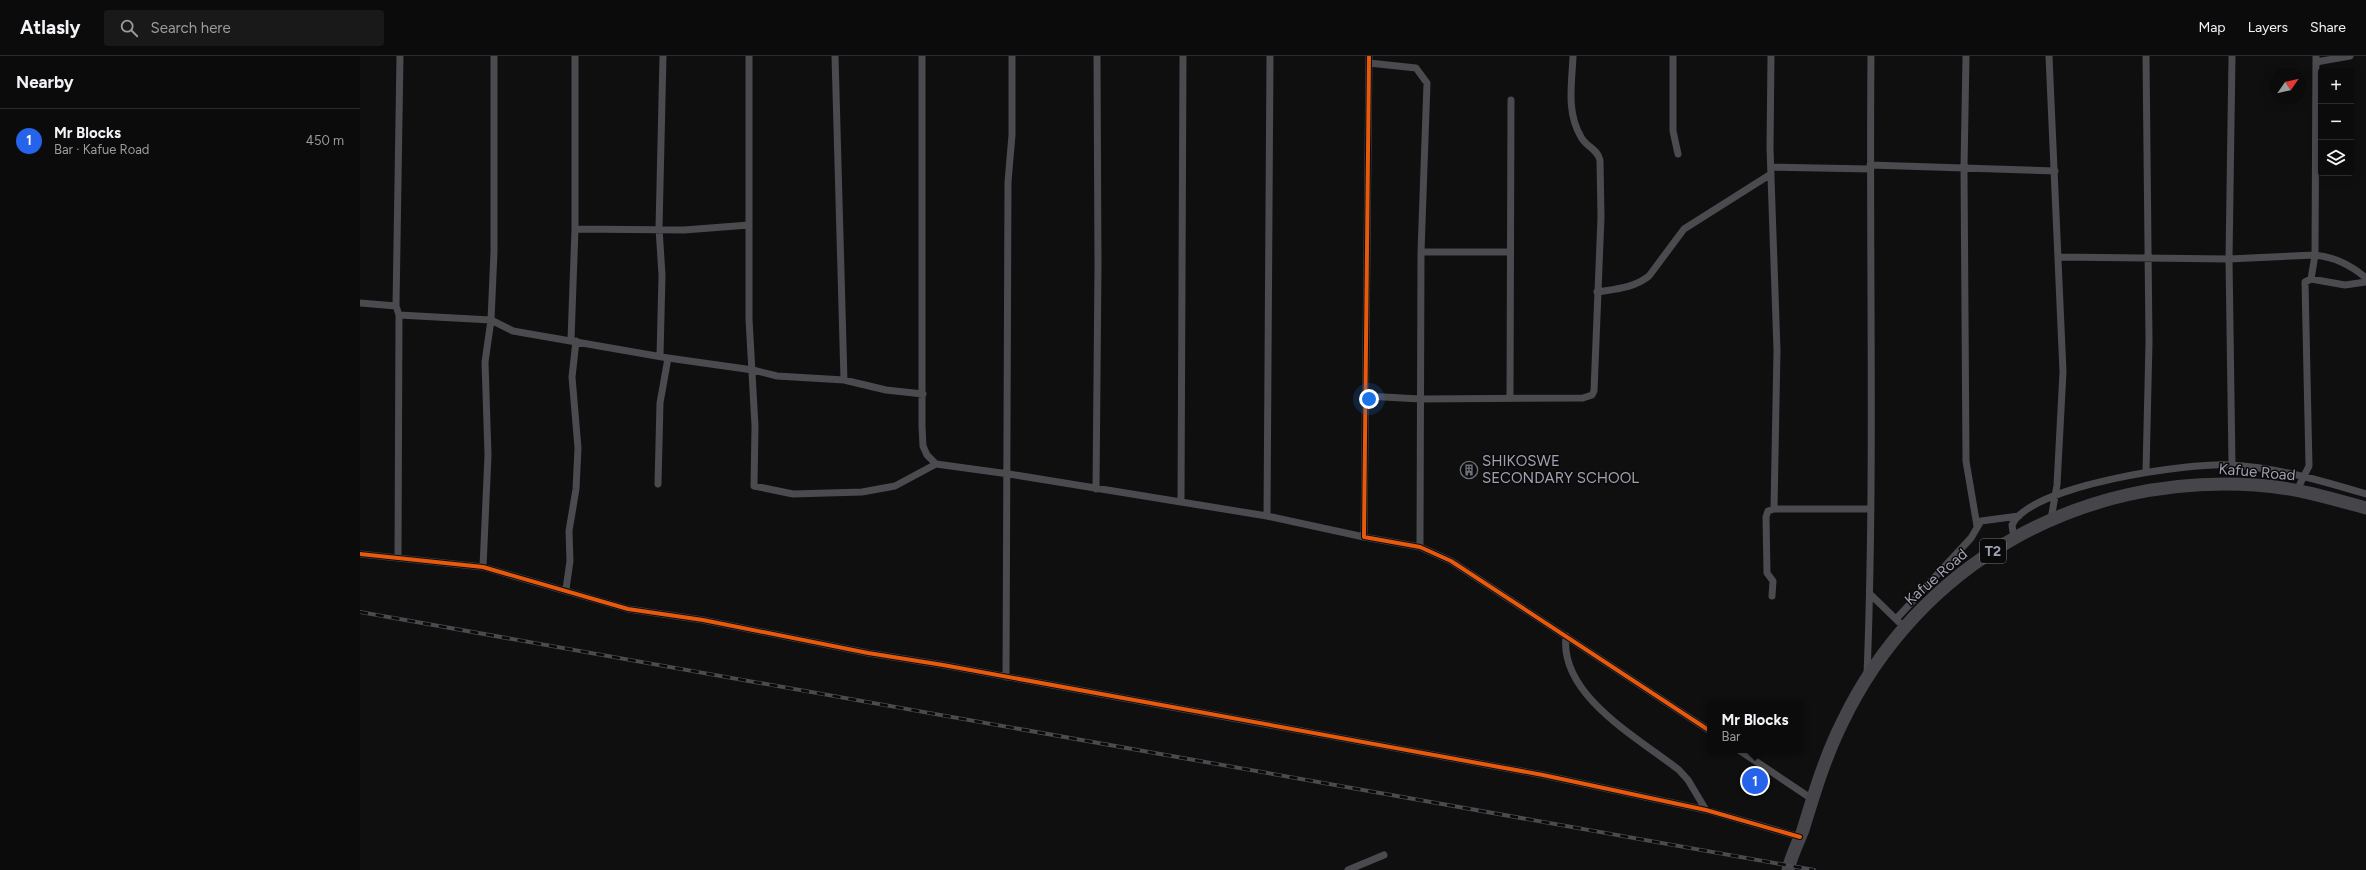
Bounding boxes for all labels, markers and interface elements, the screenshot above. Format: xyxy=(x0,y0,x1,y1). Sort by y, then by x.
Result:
search box xyxy=(104,10,384,46)
text: Atlasly xyxy=(20,16,80,39)
icon: search xyxy=(118,17,140,39)
text: Search here xyxy=(150,19,231,37)
text: Map xyxy=(2198,19,2226,36)
text: Layers xyxy=(2248,19,2288,36)
text: Share xyxy=(2310,19,2346,36)
north arrow xyxy=(2270,68,2306,104)
map controls xyxy=(2318,68,2354,176)
button: + xyxy=(2318,68,2354,104)
text: Nearby xyxy=(16,72,74,92)
button: − xyxy=(2318,104,2354,140)
text: Mr Blocks xyxy=(54,124,121,142)
text: 1 xyxy=(26,133,32,148)
text: 450 m xyxy=(306,133,344,148)
button: layers xyxy=(2318,140,2354,176)
text: Bar · Kafue Road xyxy=(54,142,149,157)
your location xyxy=(1359,389,1379,409)
place label: SHIKOSWE SECONDARY SCHOOL xyxy=(1482,452,1639,487)
building icon: SHIKOSWE SECONDARY SCHOOL xyxy=(1459,460,1479,480)
street label: Kafue Road xyxy=(2218,460,2296,484)
road number: T2 xyxy=(1980,539,2006,563)
street label: Kafue Road xyxy=(1901,545,1971,609)
popup xyxy=(1707,701,1803,753)
text: Mr Blocks xyxy=(1722,711,1788,729)
text: Bar xyxy=(1722,729,1740,744)
pin: 1 xyxy=(1742,766,1768,796)

